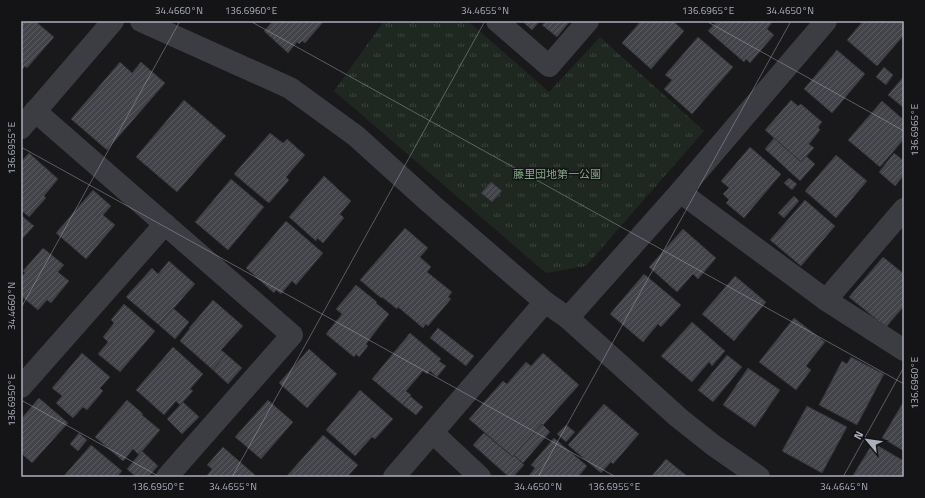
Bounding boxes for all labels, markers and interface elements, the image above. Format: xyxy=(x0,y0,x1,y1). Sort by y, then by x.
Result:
text: 34.4660°N xyxy=(155,3,203,18)
text: 136.6960°E xyxy=(225,3,278,18)
text: 34.4655°N xyxy=(461,3,509,18)
text: 136.6965°E xyxy=(682,3,735,18)
text: 34.4650°N xyxy=(766,3,814,18)
text: 136.6965°E xyxy=(907,103,922,156)
text: 136.6955°E xyxy=(4,121,19,174)
park label: 藤里団地第一公園 xyxy=(513,166,601,182)
text: 34.4660°N xyxy=(4,282,19,330)
text: 136.6960°E xyxy=(907,356,922,409)
text: 136.6950°E xyxy=(4,373,19,426)
north arrow xyxy=(847,420,887,460)
text: N xyxy=(849,428,867,442)
text: 136.6950°E xyxy=(132,479,185,494)
text: 34.4655°N xyxy=(209,479,257,494)
text: 34.4650°N xyxy=(514,479,562,494)
text: 136.6955°E xyxy=(588,479,641,494)
text: 34.4645°N xyxy=(820,479,868,494)

